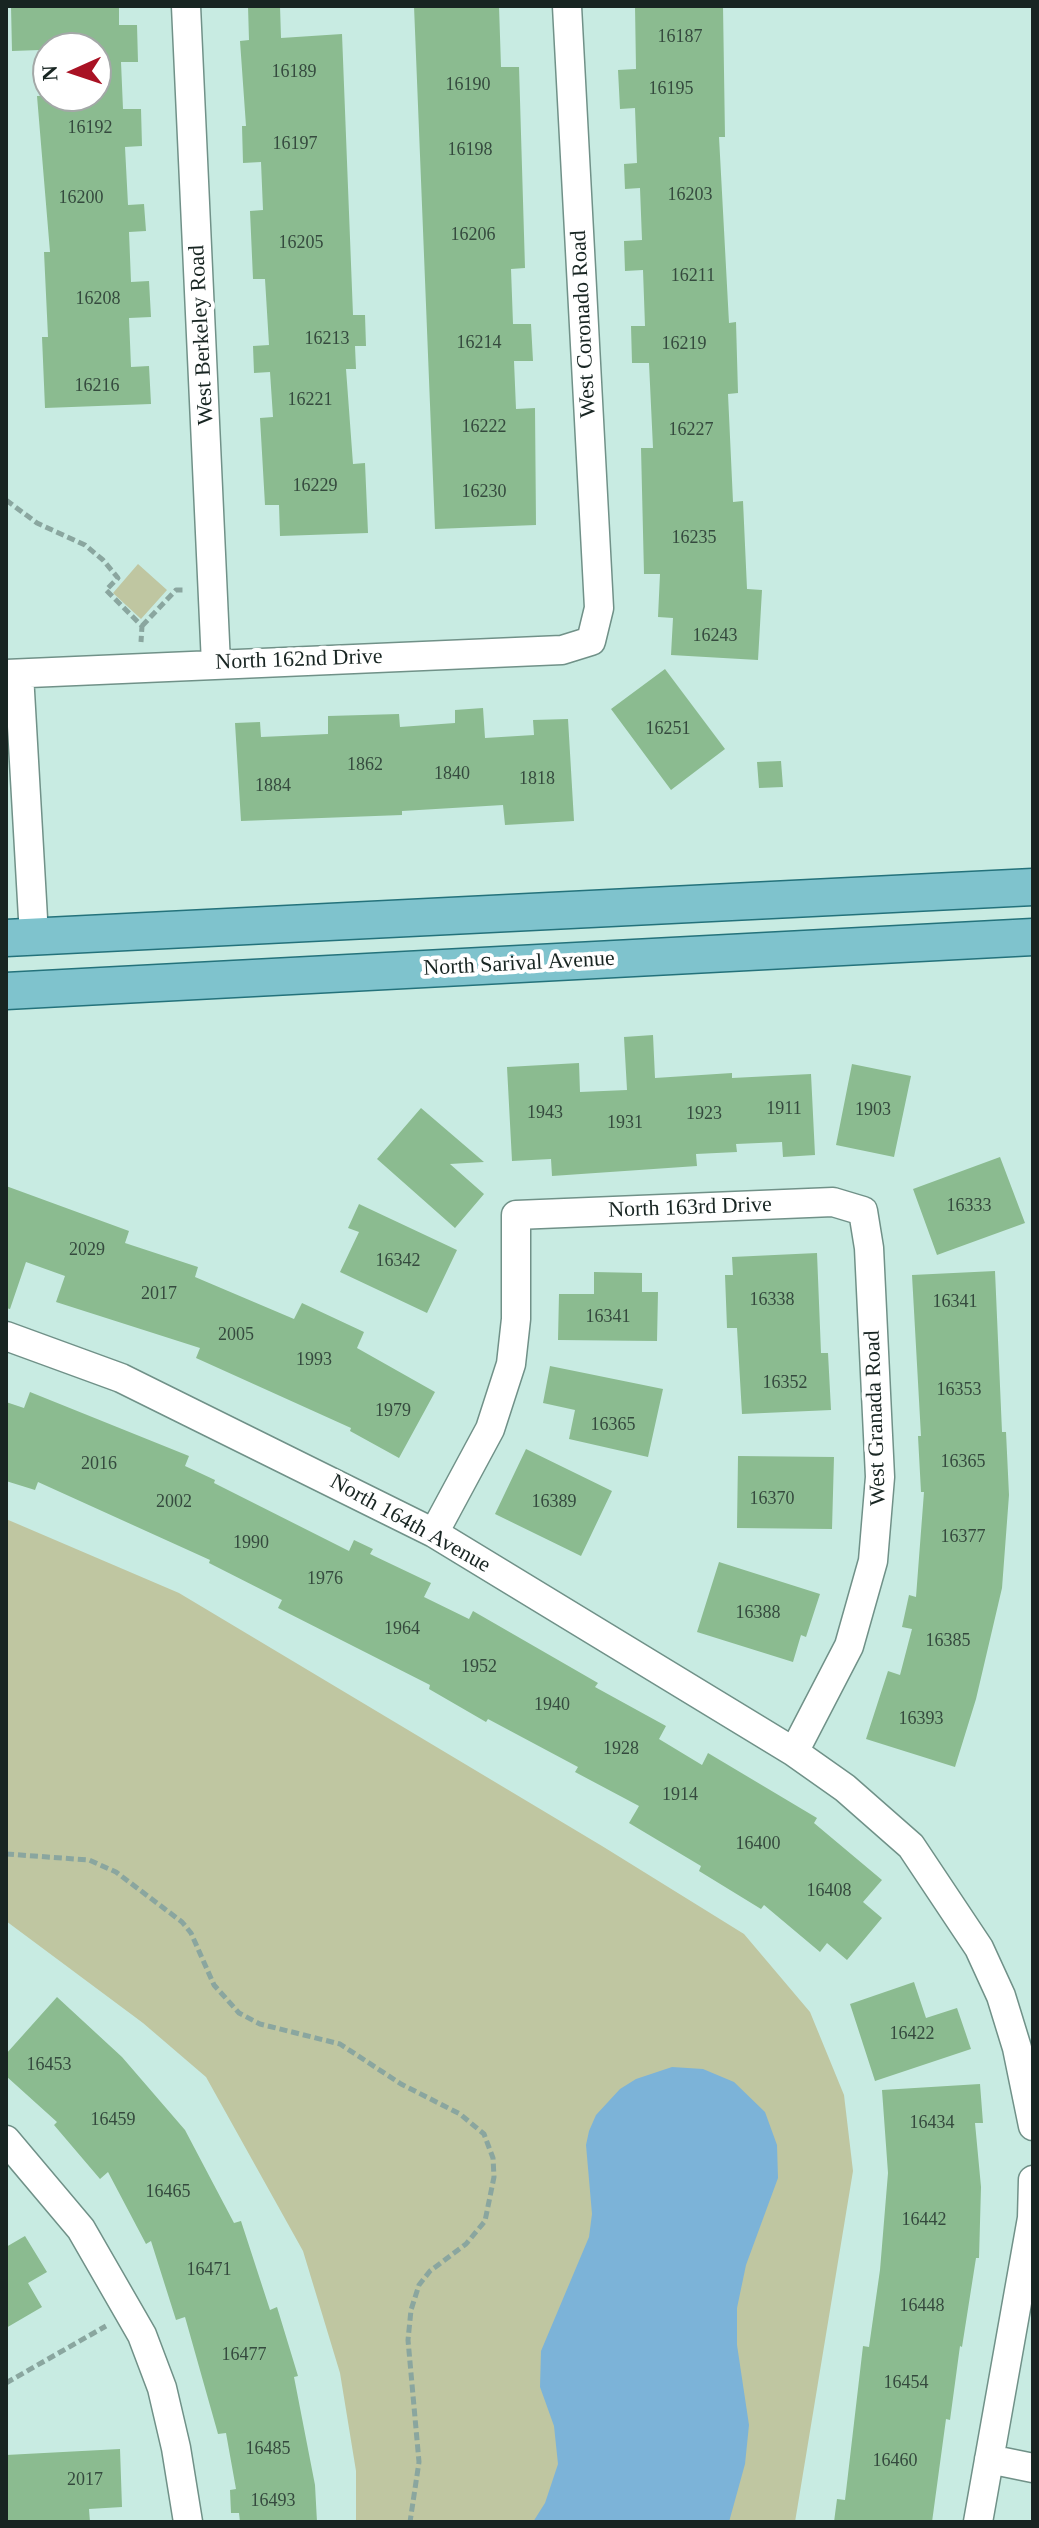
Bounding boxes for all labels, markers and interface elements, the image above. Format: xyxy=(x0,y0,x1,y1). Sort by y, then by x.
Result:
house number: 16187 xyxy=(658,26,702,48)
north arrow xyxy=(32,32,112,112)
house number: 16189 xyxy=(272,61,316,83)
text: N xyxy=(37,65,62,82)
house number: 16190 xyxy=(446,74,490,96)
house number: 16195 xyxy=(648,78,694,100)
house number: 16192 xyxy=(68,117,112,139)
house number: 16197 xyxy=(272,133,318,155)
house number: 16198 xyxy=(448,139,492,161)
house number: 16203 xyxy=(668,184,712,206)
house number: 16200 xyxy=(58,187,104,209)
house number: 16206 xyxy=(450,224,496,246)
street label: West Coronado Road xyxy=(566,230,602,418)
house number: 16205 xyxy=(278,232,324,254)
street label: West Berkeley Road xyxy=(184,244,220,426)
house number: 16211 xyxy=(671,265,715,287)
house number: 16208 xyxy=(76,288,120,310)
house number: 16213 xyxy=(304,328,350,350)
house number: 16214 xyxy=(456,332,502,354)
house number: 16219 xyxy=(662,333,706,355)
house number: 16216 xyxy=(74,375,120,397)
house number: 16221 xyxy=(288,389,332,411)
house number: 16222 xyxy=(462,416,506,438)
house number: 16227 xyxy=(668,419,714,441)
house number: 16229 xyxy=(292,475,338,497)
house number: 16230 xyxy=(462,481,506,503)
house number: 16235 xyxy=(672,527,716,549)
house number: 16243 xyxy=(692,625,738,647)
street label: North 162nd Drive xyxy=(215,644,383,676)
house number: 16251 xyxy=(646,718,690,740)
house number: 1862 xyxy=(347,754,383,776)
house number: 1840 xyxy=(434,763,470,785)
house number: 1818 xyxy=(519,768,555,790)
house number: 1884 xyxy=(255,775,291,797)
street label: North Sarival Avenue xyxy=(423,946,615,982)
house number: 1911 xyxy=(766,1098,802,1120)
house number: 1903 xyxy=(855,1099,891,1121)
house number: 1943 xyxy=(527,1102,563,1124)
house number: 1923 xyxy=(686,1103,722,1125)
house number: 1931 xyxy=(607,1112,643,1134)
street label: North 163rd Drive xyxy=(608,1192,772,1224)
house number: 16333 xyxy=(946,1195,992,1217)
house number: 2029 xyxy=(69,1239,105,1261)
house number: 16342 xyxy=(376,1250,420,1272)
house number: 2017 xyxy=(141,1283,177,1305)
house number: 16338 xyxy=(750,1289,794,1311)
house number: 16341 xyxy=(932,1291,978,1313)
house number: 16341 xyxy=(586,1306,630,1328)
house number: 2005 xyxy=(218,1324,254,1346)
street label: West Granada Road xyxy=(860,1330,892,1506)
house number: 1993 xyxy=(296,1349,332,1371)
house number: 16352 xyxy=(762,1372,808,1394)
house number: 16353 xyxy=(936,1379,982,1401)
house number: 1979 xyxy=(375,1400,411,1422)
house number: 16365 xyxy=(590,1414,636,1436)
house number: 16365 xyxy=(940,1451,986,1473)
house number: 2016 xyxy=(81,1453,117,1475)
street label: North 164th Avenue xyxy=(325,1469,495,1579)
house number: 16370 xyxy=(750,1488,794,1510)
house number: 2002 xyxy=(156,1491,192,1513)
house number: 16389 xyxy=(532,1491,576,1513)
house number: 16377 xyxy=(940,1526,986,1548)
house number: 1990 xyxy=(233,1532,269,1554)
house number: 1976 xyxy=(307,1568,343,1590)
house number: 16388 xyxy=(736,1602,780,1624)
house number: 1964 xyxy=(384,1618,420,1640)
house number: 16385 xyxy=(926,1630,970,1652)
house number: 1952 xyxy=(461,1656,497,1678)
house number: 1940 xyxy=(534,1694,570,1716)
house number: 16393 xyxy=(898,1708,944,1730)
house number: 1928 xyxy=(603,1738,639,1760)
house number: 1914 xyxy=(662,1784,698,1806)
house number: 16400 xyxy=(736,1833,780,1855)
house number: 16408 xyxy=(806,1880,852,1902)
house number: 16422 xyxy=(890,2023,934,2045)
house number: 16453 xyxy=(26,2054,72,2076)
house number: 16459 xyxy=(90,2109,136,2131)
house number: 16434 xyxy=(910,2112,954,2134)
house number: 16465 xyxy=(146,2181,190,2203)
house number: 16442 xyxy=(902,2209,946,2231)
house number: 16471 xyxy=(186,2259,232,2281)
house number: 16448 xyxy=(900,2295,944,2317)
house number: 16477 xyxy=(222,2344,266,2366)
house number: 16454 xyxy=(884,2372,928,2394)
house number: 16485 xyxy=(246,2438,290,2460)
house number: 16460 xyxy=(872,2450,918,2472)
house number: 2017 xyxy=(67,2469,103,2491)
house number: 16493 xyxy=(250,2490,296,2512)

